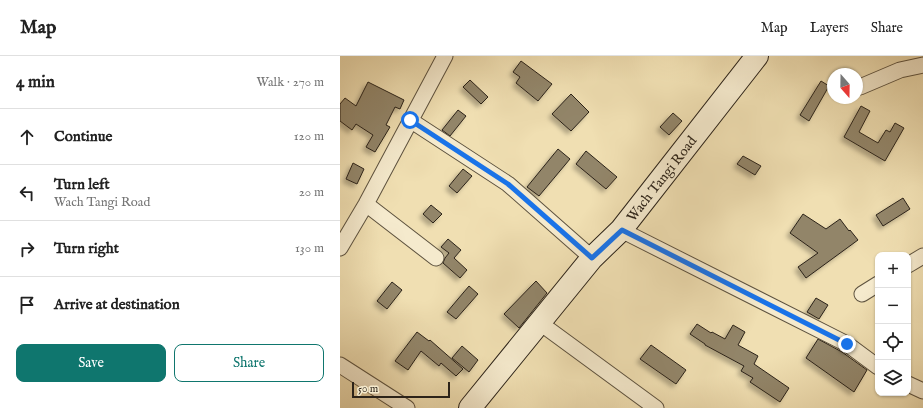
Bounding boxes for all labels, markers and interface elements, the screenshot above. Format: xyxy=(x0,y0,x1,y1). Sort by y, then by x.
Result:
text: Map xyxy=(20,16,56,40)
text: Map xyxy=(761,19,788,37)
text: Layers xyxy=(810,19,849,37)
text: Share xyxy=(871,19,903,37)
north arrow xyxy=(827,68,863,104)
text: 4 min xyxy=(16,72,55,93)
text: Walk · 270 m xyxy=(256,74,324,91)
route start xyxy=(401,111,419,129)
icon: ahead xyxy=(16,126,38,148)
text: Continue xyxy=(54,127,112,146)
text: 120 m xyxy=(294,128,324,145)
street label: Wach Tangi Road xyxy=(623,132,701,226)
text: Turn left xyxy=(54,175,110,194)
icon: left xyxy=(16,182,38,204)
text: 20 m xyxy=(299,184,324,201)
text: Wach Tangi Road xyxy=(54,194,150,211)
icon: right xyxy=(16,238,38,260)
text: Turn right xyxy=(54,239,119,258)
text: 130 m xyxy=(295,240,324,257)
map controls xyxy=(875,252,911,396)
button: + xyxy=(875,252,911,288)
button: − xyxy=(875,288,911,324)
icon: arrive xyxy=(16,294,38,316)
text: Arrive at destination xyxy=(54,295,180,314)
button: locate xyxy=(875,324,911,360)
route end xyxy=(838,335,856,353)
button: Save xyxy=(16,344,166,382)
button: Share xyxy=(174,344,324,382)
button: layers xyxy=(875,360,911,396)
scale bar xyxy=(352,380,450,399)
text: 50 m xyxy=(358,382,378,396)

